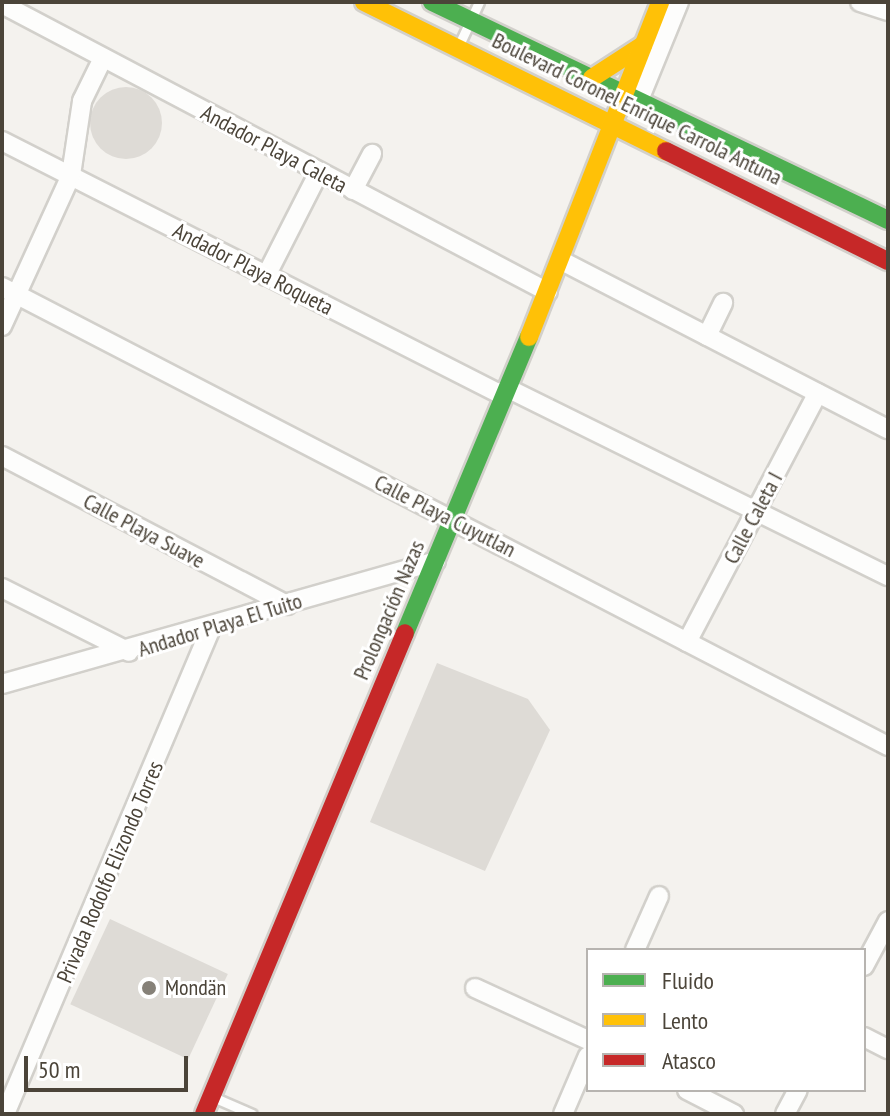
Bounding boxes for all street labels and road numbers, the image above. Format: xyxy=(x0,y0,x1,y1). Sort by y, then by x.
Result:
street label: Boulevard Coronel Enrique Carrola Antuna xyxy=(488,27,786,191)
street label: Andador Playa Caleta xyxy=(197,99,351,199)
street label: Andador Playa Roqueta xyxy=(169,217,337,321)
street label: Calle Caleta I xyxy=(718,468,788,568)
street label: Calle Playa Cuyutlan xyxy=(370,469,520,563)
street label: Calle Playa Suave xyxy=(79,488,209,574)
street label: Prolongación Nazas xyxy=(348,536,430,684)
street label: Andador Playa El Tuito xyxy=(135,587,305,663)
street label: Privada Rodolfo Elizondo Torres xyxy=(51,757,169,987)

